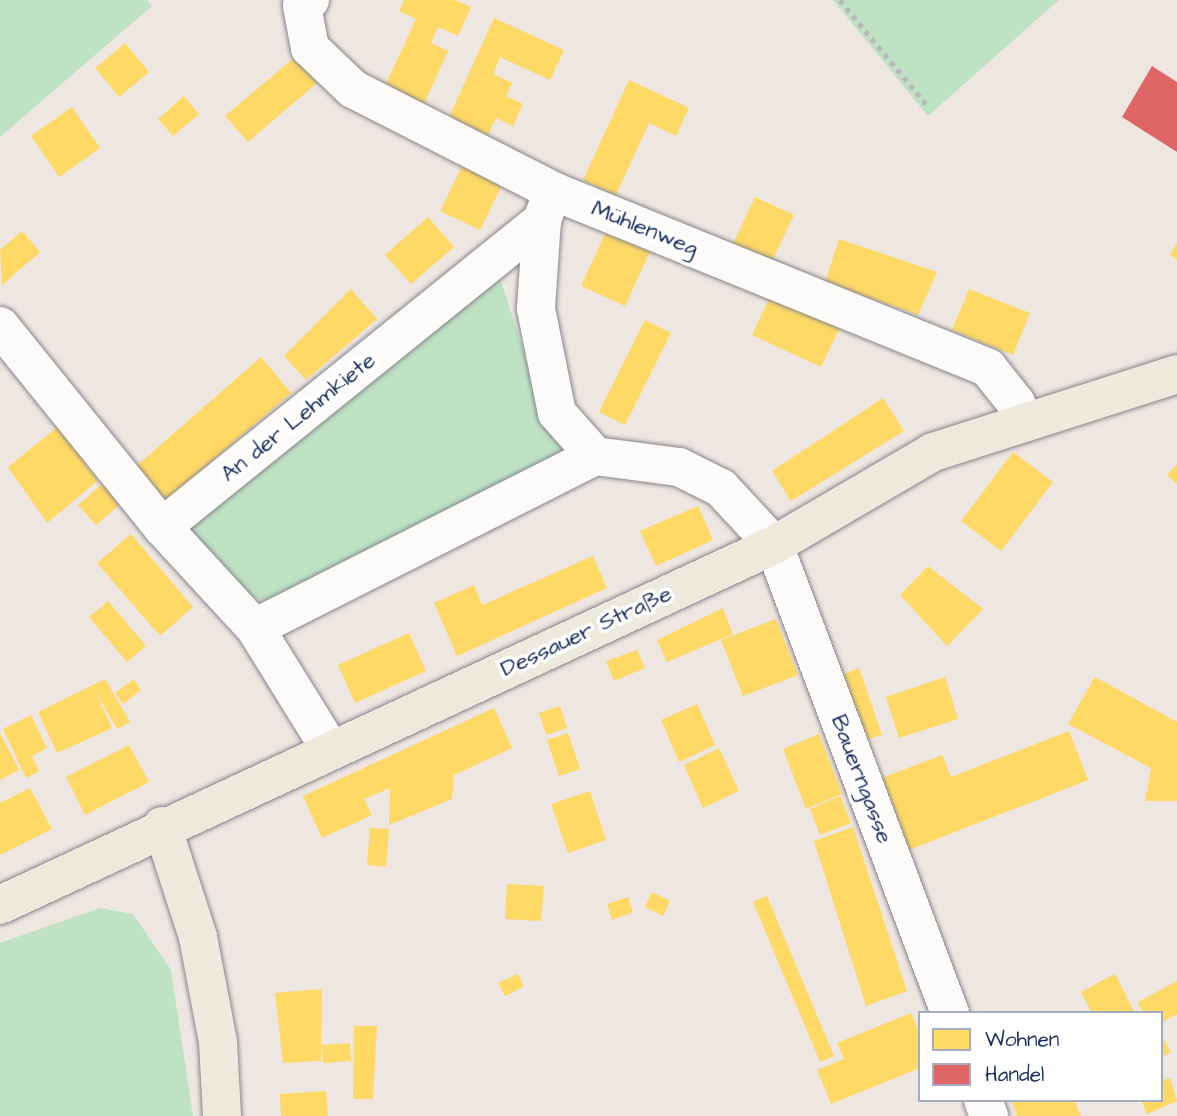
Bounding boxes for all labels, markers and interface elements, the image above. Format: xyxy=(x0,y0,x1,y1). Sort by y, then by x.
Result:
street label: Mühlenweg xyxy=(588,194,702,262)
street label: An der Lehmkiete xyxy=(215,346,381,488)
street label: Dessauer Straße xyxy=(496,579,676,683)
street label: Bauerngasse xyxy=(825,711,899,847)
legend xyxy=(918,1011,1163,1102)
text: Wohnen xyxy=(985,1025,1059,1054)
text: Handel xyxy=(985,1060,1044,1089)

